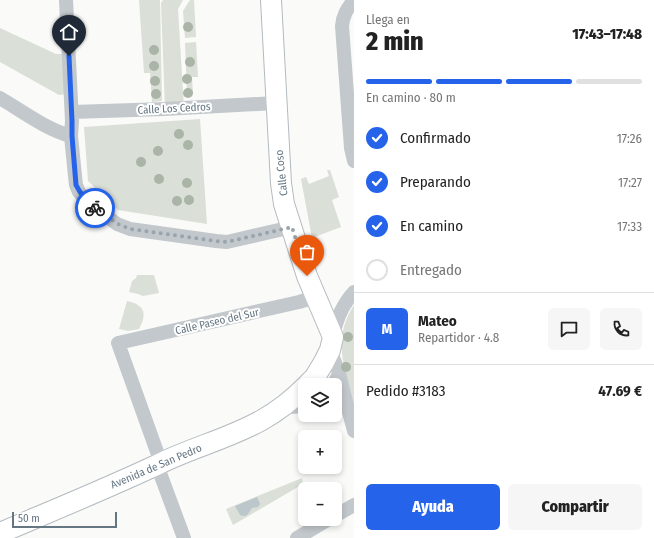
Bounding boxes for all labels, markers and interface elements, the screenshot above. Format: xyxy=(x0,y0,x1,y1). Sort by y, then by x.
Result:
text: Llega en xyxy=(366,12,410,27)
pin xyxy=(52,15,86,56)
icon: home xyxy=(58,21,80,43)
text: 17:43–17:48 xyxy=(572,25,642,43)
text: 2 min xyxy=(366,26,424,57)
text: En camino · 80 m xyxy=(366,90,456,105)
street label: Calle Los Cedros xyxy=(137,100,211,117)
icon: check xyxy=(366,127,388,149)
text: Confirmado xyxy=(400,129,471,147)
text: 17:26 xyxy=(617,131,642,146)
street label: Calle Coso xyxy=(273,149,290,197)
icon: check xyxy=(366,171,388,193)
text: Preparando xyxy=(400,173,471,191)
text: 17:27 xyxy=(618,175,642,190)
courier xyxy=(75,188,115,228)
icon: bike xyxy=(84,197,106,219)
icon: check xyxy=(366,215,388,237)
text: En camino xyxy=(400,217,463,235)
text: 17:33 xyxy=(617,219,642,234)
pin xyxy=(290,235,324,276)
icon: bag xyxy=(296,241,318,263)
text: Entregado xyxy=(400,261,462,279)
street label: Calle Paseo del Sur xyxy=(174,306,260,337)
button: chat xyxy=(548,308,590,350)
button: phone xyxy=(600,308,642,350)
text: Mateo xyxy=(418,312,457,330)
text: M xyxy=(382,320,392,338)
text: Repartidor · 4.8 xyxy=(418,330,499,345)
map controls xyxy=(298,378,342,526)
button: layers xyxy=(298,378,342,422)
text: Pedido #3183 xyxy=(366,382,446,400)
text: 47.69 € xyxy=(598,382,642,400)
button: + xyxy=(298,430,342,474)
street label: Avenida de San Pedro xyxy=(109,441,204,492)
button: − xyxy=(298,482,342,526)
button: Ayuda xyxy=(366,484,500,530)
button: Compartir xyxy=(508,484,642,530)
scale bar xyxy=(12,510,117,529)
text: 50 m xyxy=(18,512,40,525)

